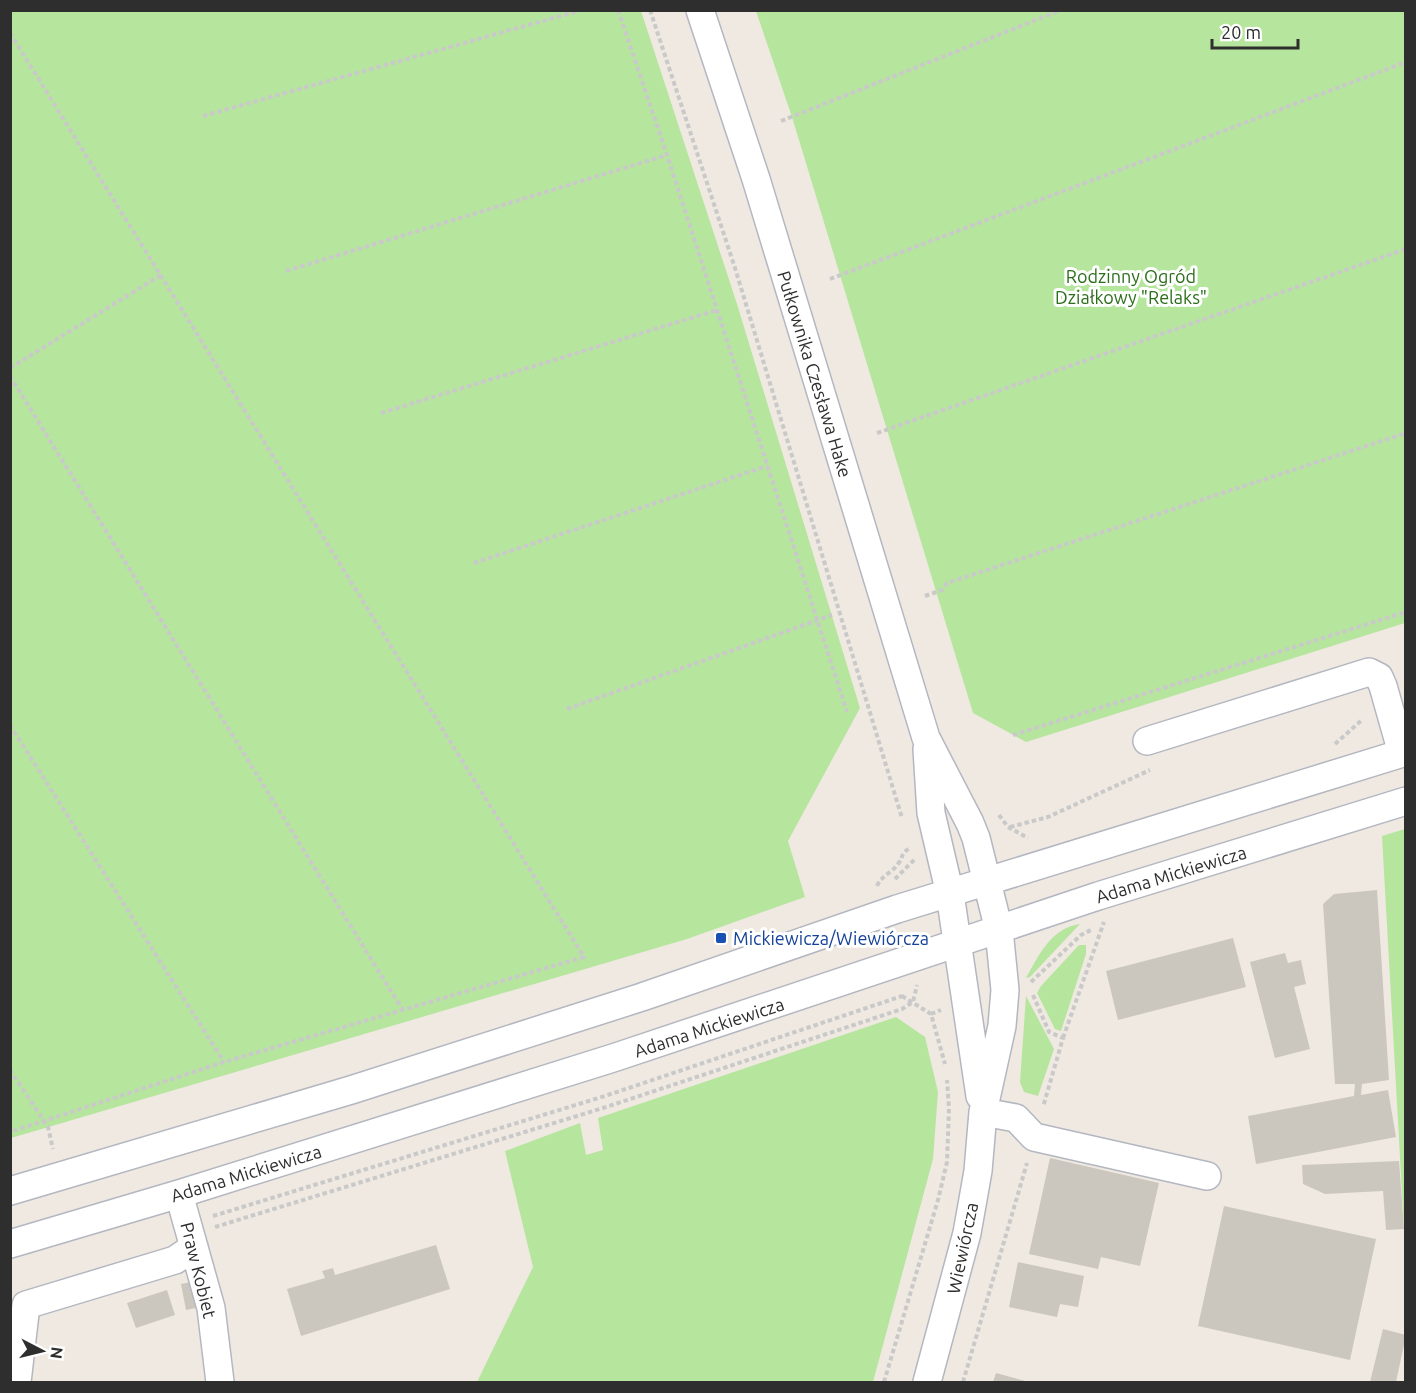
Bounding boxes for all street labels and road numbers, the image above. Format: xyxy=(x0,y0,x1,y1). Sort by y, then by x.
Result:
street label: Pułkownika Czesława Hake xyxy=(774,268,856,480)
street label: Adama Mickiewicza xyxy=(1093,842,1249,906)
street label: Adama Mickiewicza xyxy=(632,993,786,1061)
street label: Adama Mickiewicza xyxy=(168,1141,324,1205)
street label: Wiewiórcza xyxy=(943,1200,981,1296)
street label: Praw Kobiet xyxy=(177,1220,221,1320)

